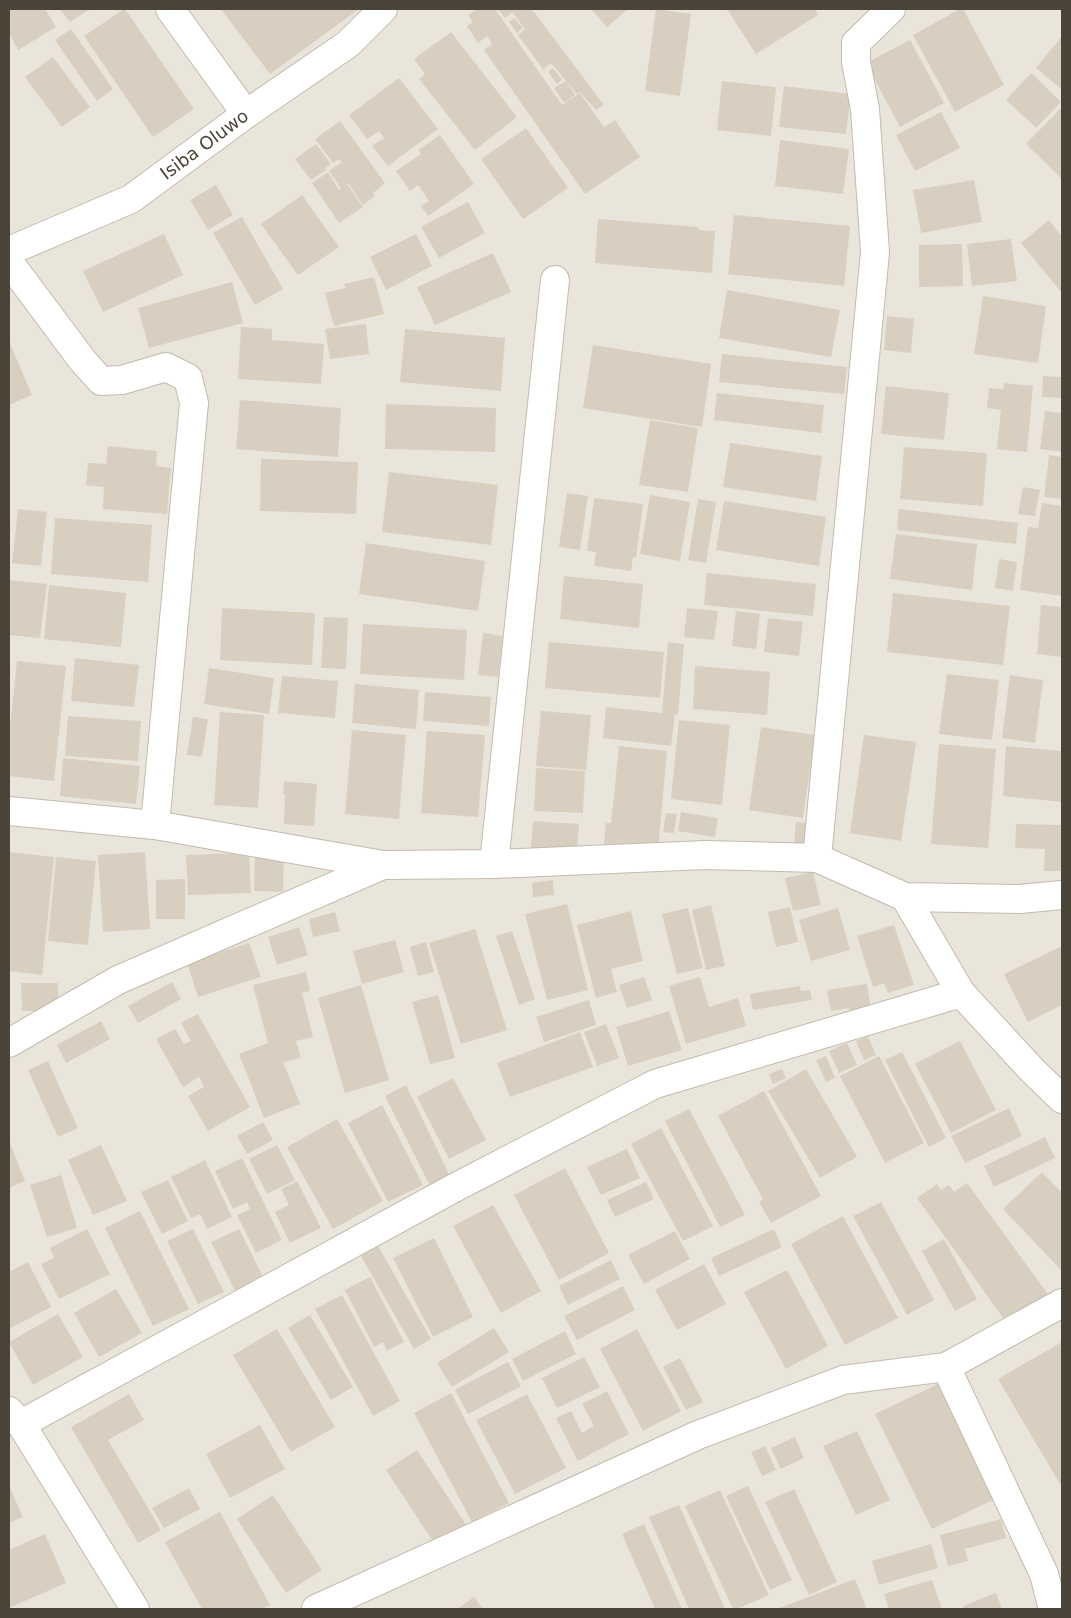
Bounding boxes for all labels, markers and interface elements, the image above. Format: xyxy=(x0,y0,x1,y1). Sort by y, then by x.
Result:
street label: Isiba Oluwo xyxy=(156,105,252,184)

